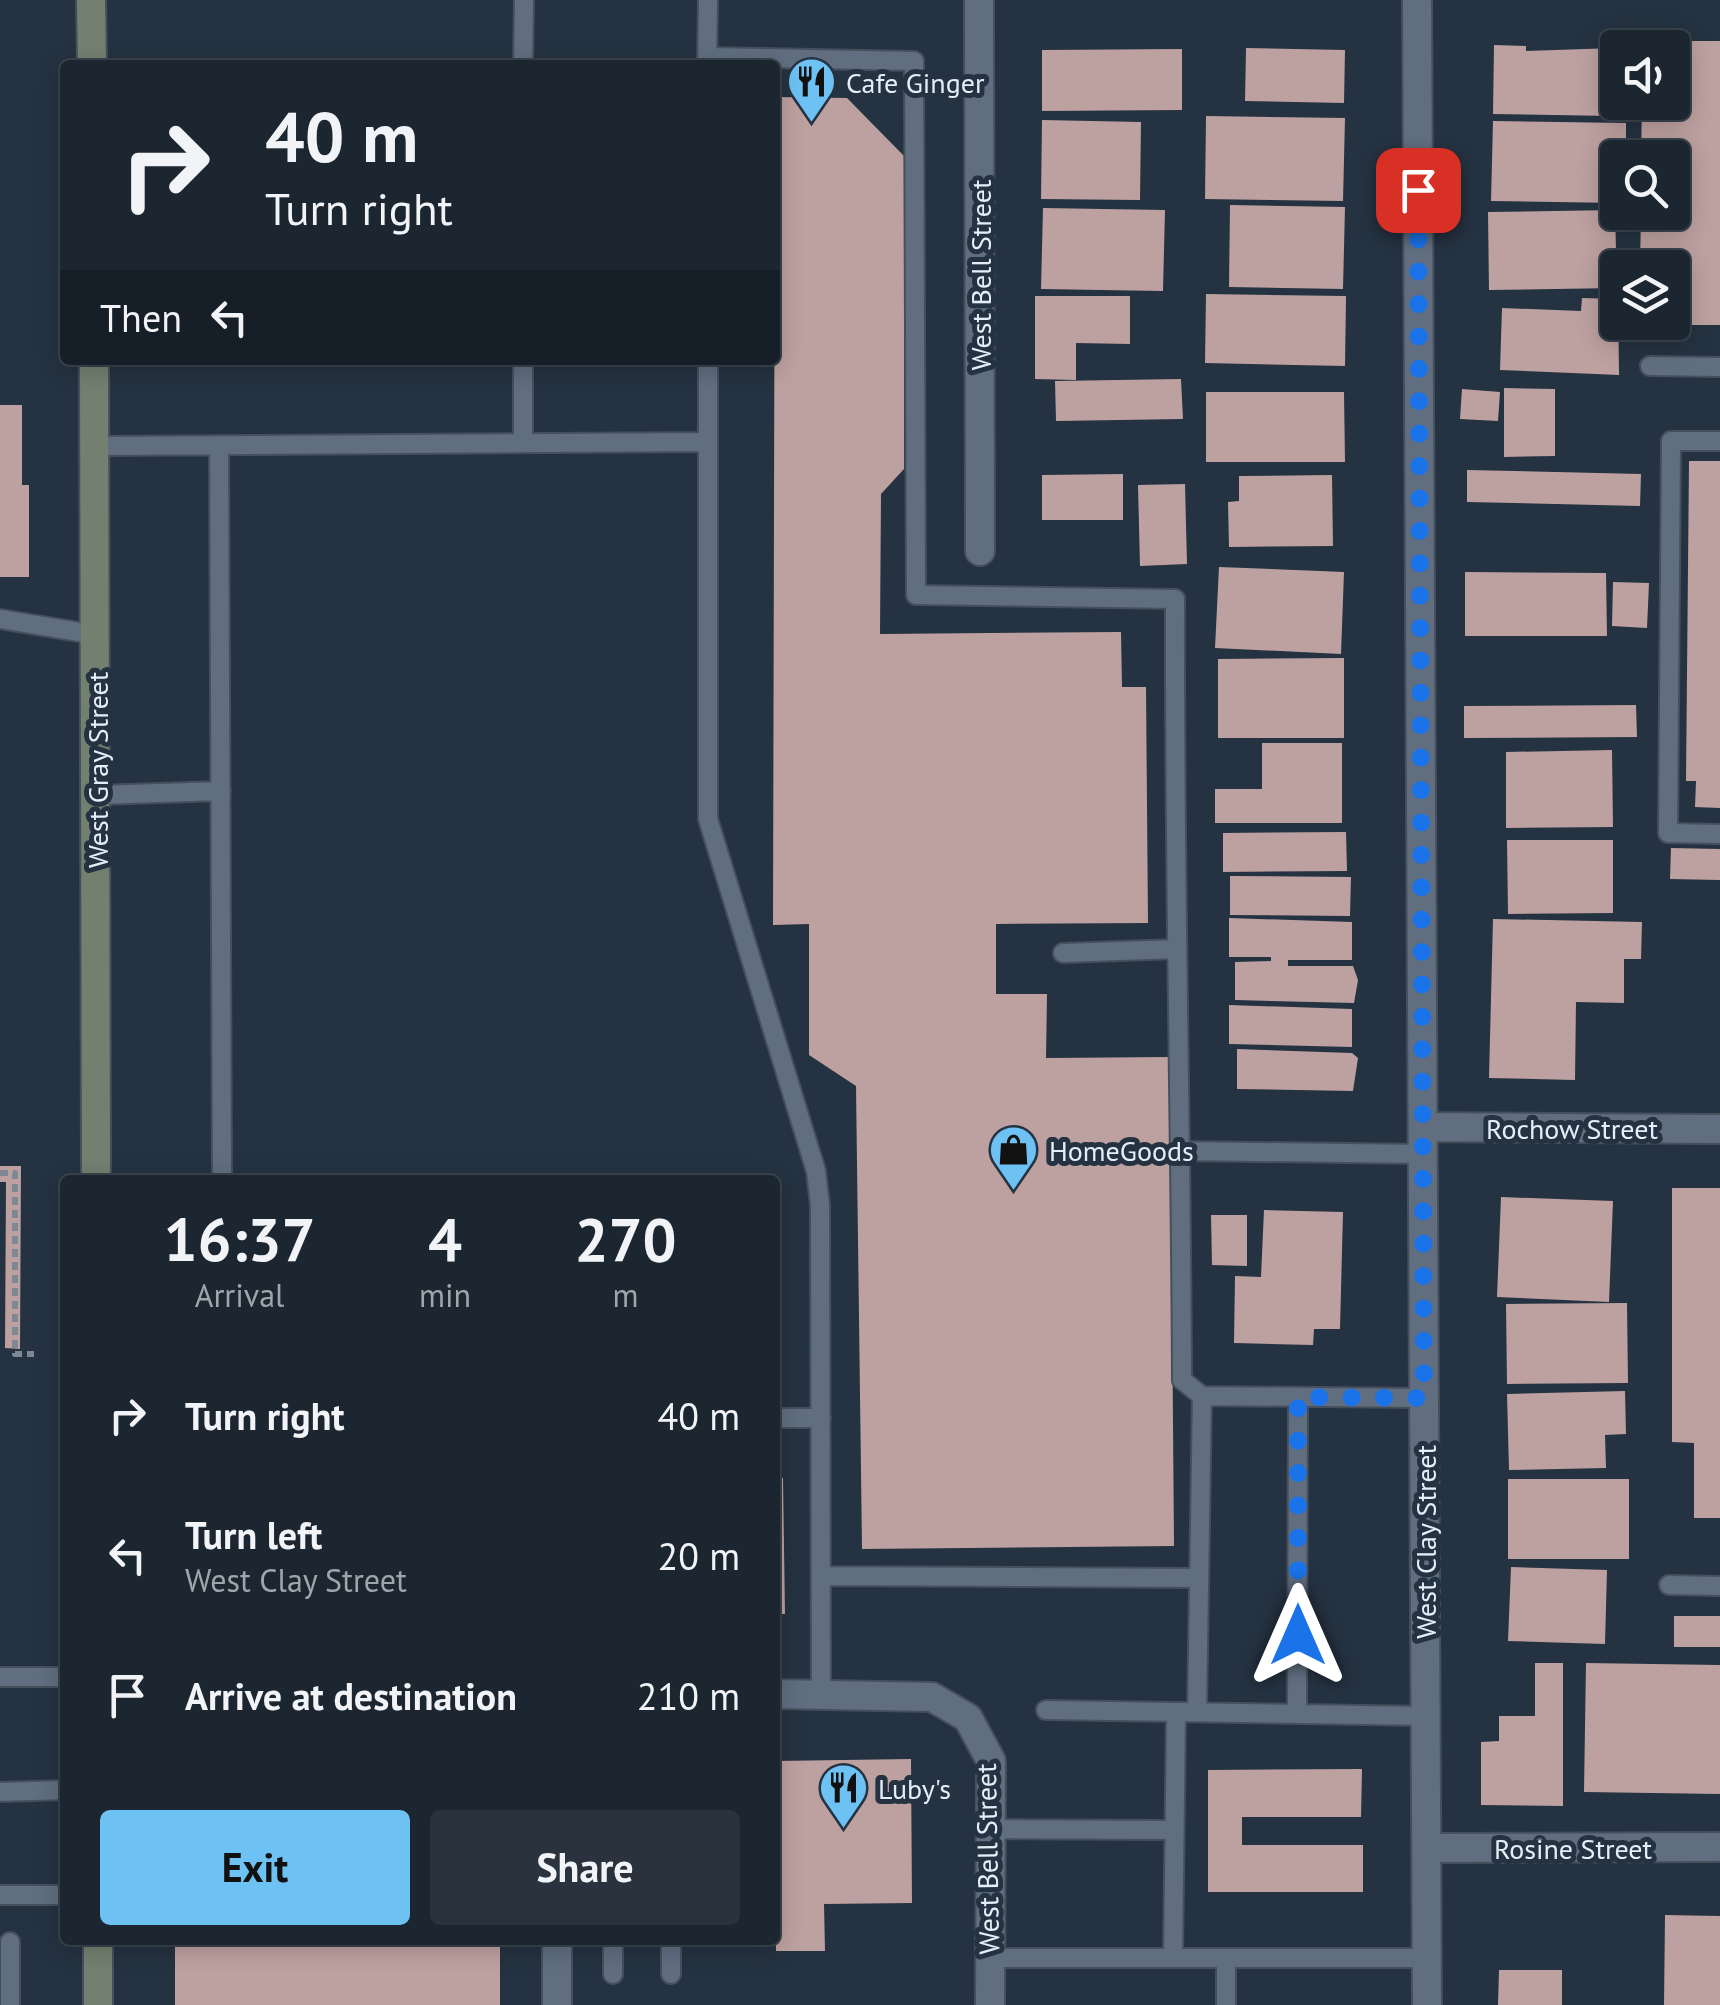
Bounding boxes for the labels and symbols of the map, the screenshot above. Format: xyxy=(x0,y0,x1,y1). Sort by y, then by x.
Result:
restaurant icon: Cafe Ginger xyxy=(785,56,837,124)
place label: Cafe Ginger xyxy=(846,64,985,101)
pin xyxy=(1376,148,1461,233)
street label: West Bell Street xyxy=(962,179,999,370)
street label: West Gray Street xyxy=(79,671,116,868)
street label: Rochow Street xyxy=(1486,1110,1658,1147)
shop icon: HomeGoods xyxy=(988,1124,1040,1192)
place label: HomeGoods xyxy=(1049,1132,1194,1169)
street label: West Clay Street xyxy=(1407,1444,1444,1639)
position arrow xyxy=(1246,1583,1350,1687)
restaurant icon: Luby's xyxy=(817,1762,869,1830)
street label: West Bell Street xyxy=(967,1763,1007,1955)
place label: Luby's xyxy=(878,1770,951,1807)
street label: Rosine Street xyxy=(1494,1830,1653,1867)

